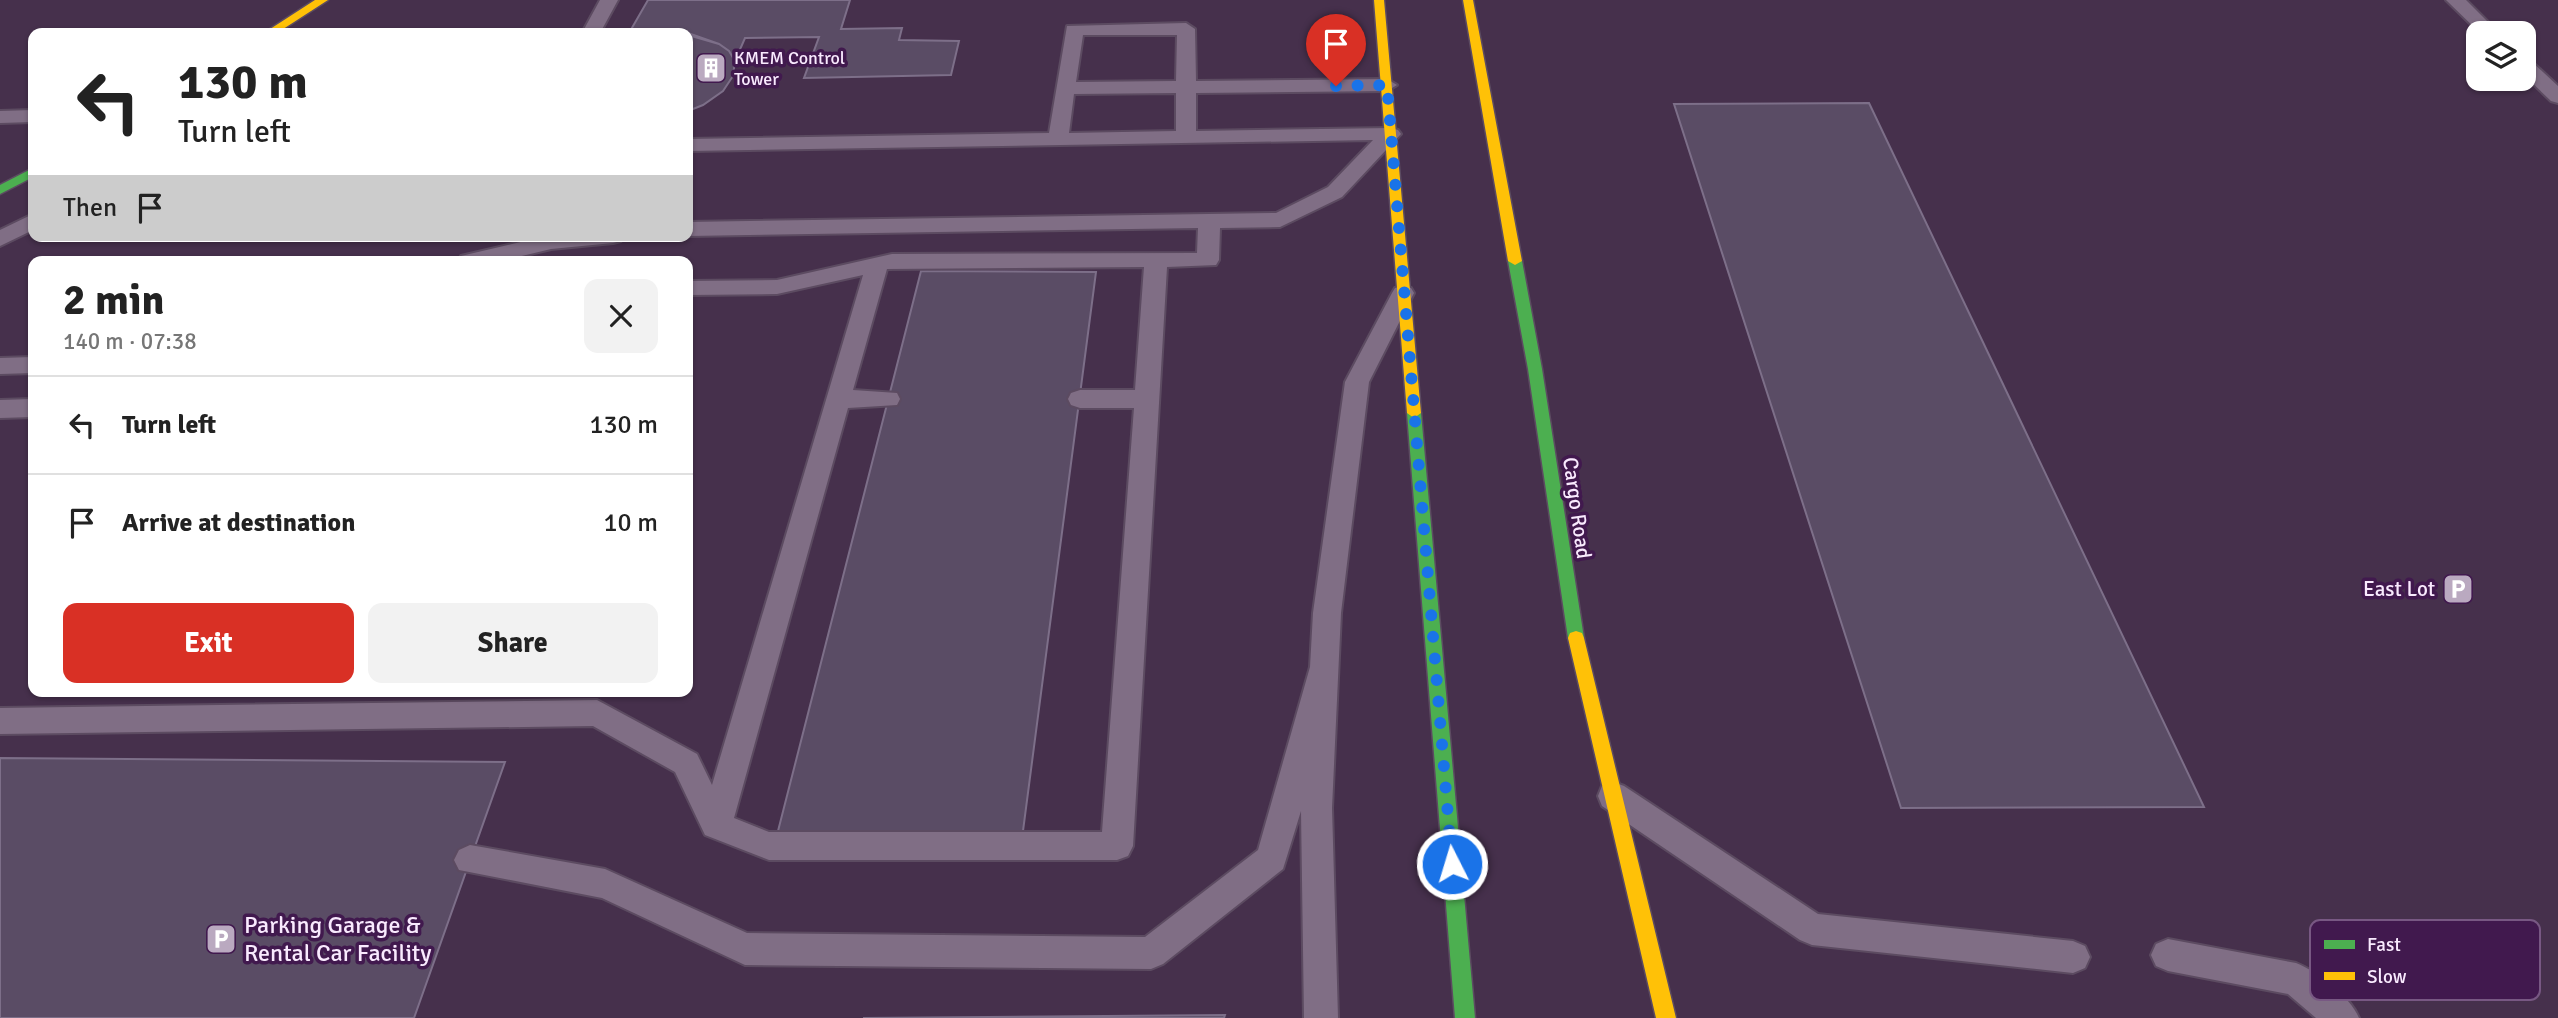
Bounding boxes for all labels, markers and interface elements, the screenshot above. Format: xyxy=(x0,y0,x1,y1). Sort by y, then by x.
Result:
pin xyxy=(1306,14,1366,86)
map controls xyxy=(2466,21,2536,91)
button: layers xyxy=(2466,21,2536,91)
icon: arrive xyxy=(1317,25,1355,63)
place label: KMEM Control Tower xyxy=(734,47,845,90)
building icon: KMEM Control Tower xyxy=(694,51,728,85)
text: 130 m xyxy=(178,52,308,112)
icon: left xyxy=(63,56,154,147)
text: Turn left xyxy=(178,112,291,151)
icon: arrive xyxy=(131,189,169,227)
text: Then xyxy=(63,192,117,224)
text: 2 min xyxy=(63,275,164,326)
button: close xyxy=(584,279,658,353)
text: 140 m · 07:38 xyxy=(63,327,197,356)
icon: left xyxy=(63,406,101,444)
text: Turn left xyxy=(122,409,216,441)
text: 130 m xyxy=(589,409,658,441)
street label: Cargo Road xyxy=(1557,456,1597,560)
icon: arrive xyxy=(63,504,101,542)
text: Arrive at destination xyxy=(122,507,355,539)
text: 10 m xyxy=(603,507,658,539)
parking icon: East Lot xyxy=(2441,572,2475,606)
place label: East Lot xyxy=(2363,576,2435,602)
button: Exit xyxy=(63,603,354,683)
button: Share xyxy=(368,603,658,683)
position arrow xyxy=(1415,827,1489,901)
place label: Parking Garage & Rental Car Facility xyxy=(244,910,432,968)
legend xyxy=(2310,920,2540,1000)
parking icon: Parking Garage & Rental Car Facility xyxy=(204,922,238,956)
text: Fast xyxy=(2367,933,2401,957)
text: Slow xyxy=(2367,965,2407,989)

